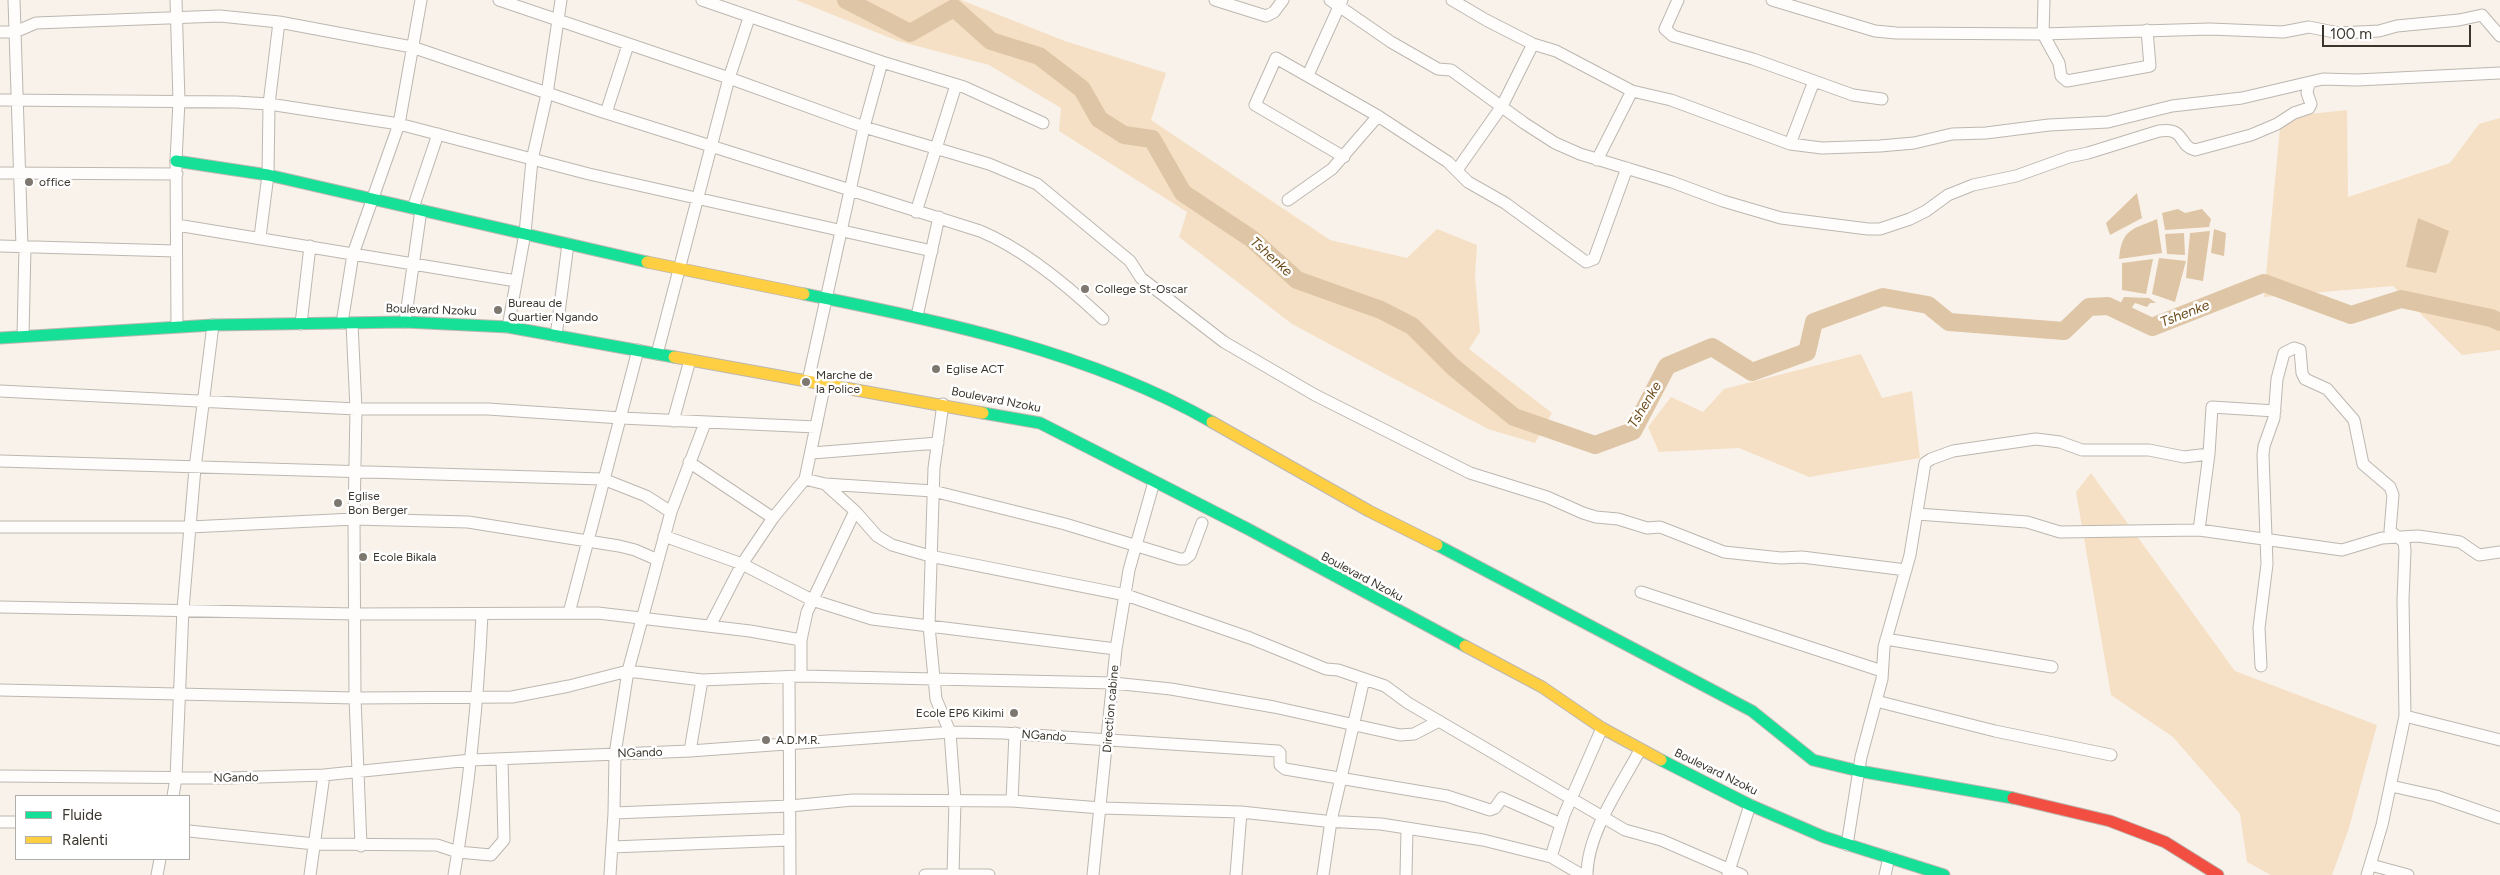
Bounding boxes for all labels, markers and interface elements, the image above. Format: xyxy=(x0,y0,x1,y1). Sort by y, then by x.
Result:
scale bar xyxy=(2325,15,2474,47)
text: 100 m xyxy=(2330,25,2372,43)
place label: office xyxy=(39,175,71,189)
marker: office xyxy=(23,176,35,188)
water label: Tshenke xyxy=(1246,234,1296,280)
place label: College St-Oscar xyxy=(1095,282,1187,296)
marker: College St-Oscar xyxy=(1079,283,1091,295)
place label: Bureau de Quartier Ngando xyxy=(508,296,598,324)
water label: Tshenke xyxy=(2158,297,2212,331)
street label: Boulevard Nzoku xyxy=(385,301,477,319)
marker: Bureau de Quartier Ngando xyxy=(492,304,504,316)
place label: Eglise ACT xyxy=(946,362,1004,376)
marker: Eglise ACT xyxy=(930,363,942,375)
place label: Marche de la Police xyxy=(816,368,873,396)
marker: Marche de la Police xyxy=(800,376,812,388)
water label: Tshenke xyxy=(1625,379,1665,431)
street label: Boulevard Nzoku xyxy=(950,384,1042,416)
place label: Eglise Bon Berger xyxy=(348,489,408,517)
marker: Eglise Bon Berger xyxy=(332,497,344,509)
street label: Boulevard Nzoku xyxy=(1318,549,1406,605)
place label: Ecole Bikala xyxy=(373,550,436,564)
marker: Ecole Bikala xyxy=(357,551,369,563)
street label: Direction cabine xyxy=(1100,665,1122,753)
place label: Ecole EP6 Kikimi xyxy=(916,706,1004,720)
marker: Ecole EP6 Kikimi xyxy=(1008,707,1020,719)
street label: NGando xyxy=(1021,727,1067,745)
place label: A.D.M.R. xyxy=(776,733,820,747)
marker: A.D.M.R. xyxy=(760,734,772,746)
street label: NGando xyxy=(617,745,663,761)
street label: Boulevard Nzoku xyxy=(1672,746,1760,798)
street label: NGando xyxy=(213,770,259,786)
legend xyxy=(15,795,190,860)
text: Fluide xyxy=(62,806,102,824)
text: Ralenti xyxy=(62,831,108,849)

